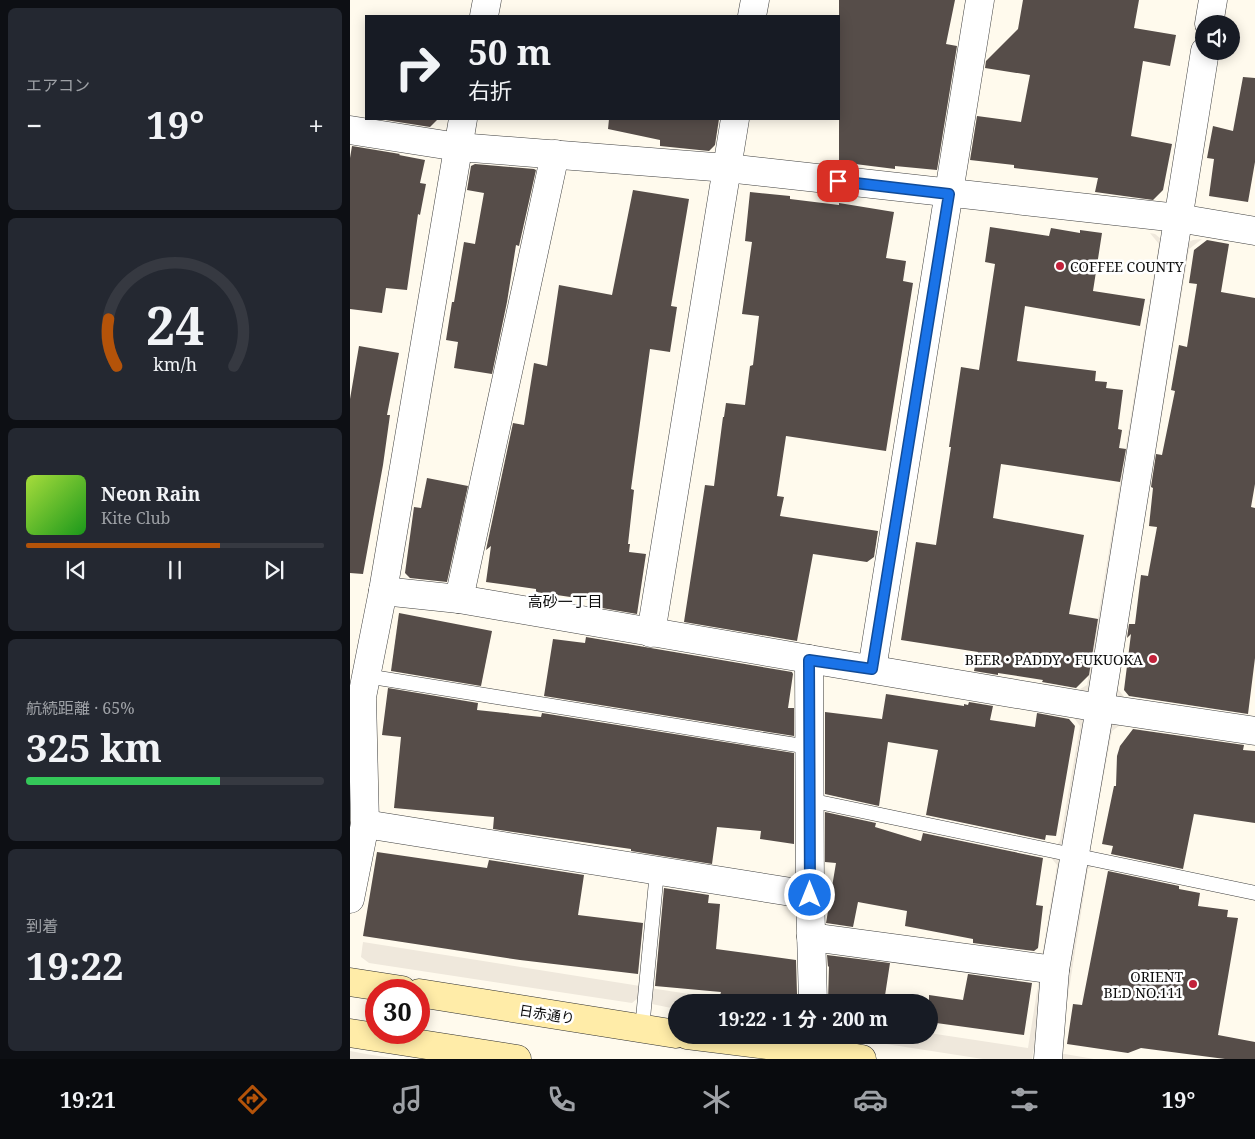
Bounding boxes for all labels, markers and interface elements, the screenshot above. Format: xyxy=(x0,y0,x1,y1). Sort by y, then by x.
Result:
map controls xyxy=(1195,15,1240,60)
button: sound xyxy=(1195,15,1240,60)
text: 50 m xyxy=(468,28,551,75)
icon: right xyxy=(385,35,450,100)
text: エアコン xyxy=(26,74,90,96)
text: 右折 xyxy=(468,75,512,105)
text: 19° xyxy=(146,98,204,150)
text: − xyxy=(26,106,42,144)
text: + xyxy=(308,106,324,144)
pin xyxy=(817,160,859,202)
icon: arrive xyxy=(824,167,852,195)
place label: COFFEE COUNTY xyxy=(1070,257,1184,276)
marker: COFFEE COUNTY xyxy=(1054,260,1066,272)
text: 24 xyxy=(146,289,204,360)
text: km/h xyxy=(153,352,197,376)
text: Neon Rain xyxy=(101,481,200,507)
text: Kite Club xyxy=(101,507,170,529)
icon: previous xyxy=(62,556,90,584)
icon: pause xyxy=(161,556,189,584)
icon: next xyxy=(260,556,288,584)
district label: 高砂一丁目 xyxy=(527,591,603,611)
place label: BEER・PADDY・FUKUOKA xyxy=(965,650,1143,669)
marker: BEER・PADDY・FUKUOKA xyxy=(1147,653,1159,665)
text: 航続距離 · 65% xyxy=(26,697,135,719)
text: 325 km xyxy=(26,721,162,773)
position arrow xyxy=(783,868,835,920)
text: 到着 xyxy=(26,915,58,937)
text: 19:22 xyxy=(26,939,123,991)
place label: ORIENT BLD NO.111 xyxy=(1104,967,1183,1002)
marker: ORIENT BLD NO.111 xyxy=(1187,978,1199,990)
speed limit sign: 30 xyxy=(365,979,430,1044)
street label: 日赤通り xyxy=(518,1000,576,1028)
text: 19:22 · 1 分 · 200 m xyxy=(718,1006,888,1032)
icon: directions xyxy=(235,1082,270,1117)
icon: music xyxy=(390,1082,425,1117)
icon: phone xyxy=(544,1082,579,1117)
icon: climate xyxy=(699,1082,734,1117)
icon: car xyxy=(853,1082,888,1117)
icon: filters xyxy=(1007,1082,1042,1117)
text: 19:21 xyxy=(60,1084,116,1114)
text: 19° xyxy=(1162,1084,1195,1114)

